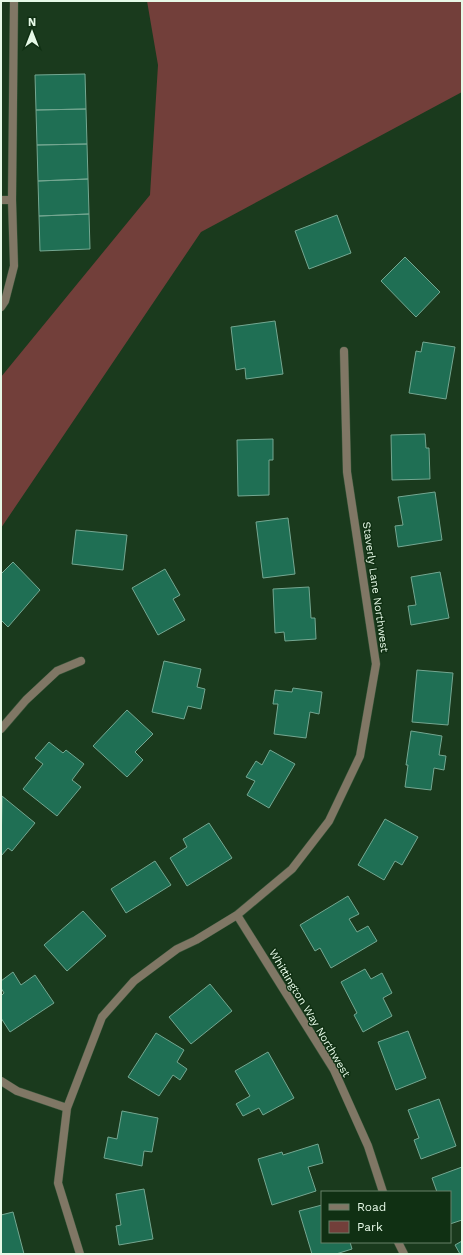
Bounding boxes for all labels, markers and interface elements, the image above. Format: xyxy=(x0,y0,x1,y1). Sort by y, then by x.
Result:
north arrow xyxy=(12,12,52,52)
text: N xyxy=(28,16,36,29)
street label: Staverly Lane Northwest xyxy=(360,521,391,654)
street label: Whittington Way Northwest xyxy=(266,947,353,1080)
legend xyxy=(321,1191,451,1243)
text: Road xyxy=(357,1200,386,1214)
text: Park xyxy=(357,1220,383,1234)

